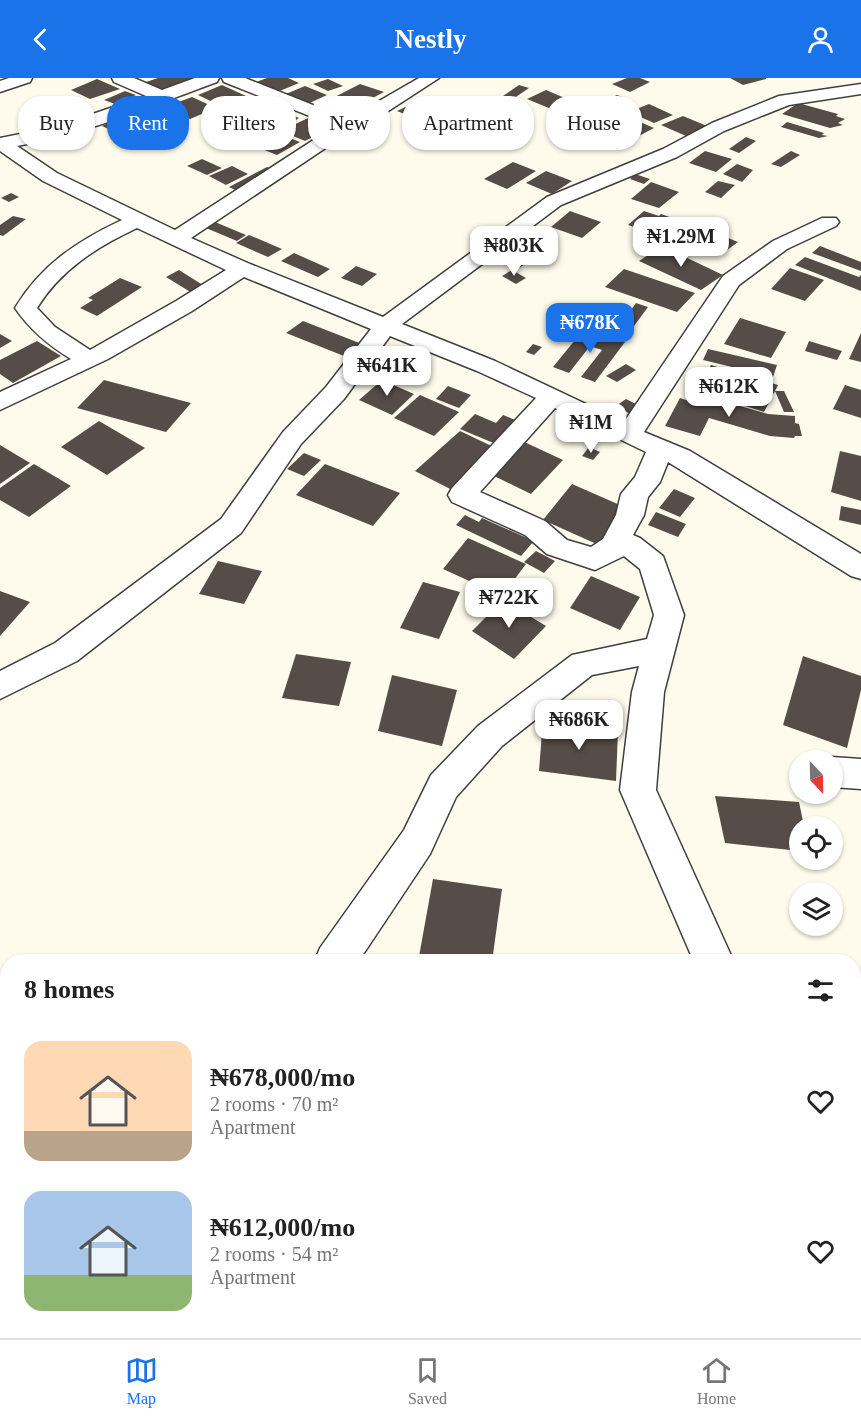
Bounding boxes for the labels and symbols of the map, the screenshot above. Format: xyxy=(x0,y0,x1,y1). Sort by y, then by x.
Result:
pin: ₦1.29M xyxy=(632,217,730,268)
pin: ₦803K xyxy=(472,226,556,277)
pin: ₦678K xyxy=(548,303,632,354)
pin: ₦641K xyxy=(345,346,429,397)
pin: ₦612K xyxy=(687,367,771,418)
pin: ₦1M xyxy=(562,403,620,454)
pin: ₦722K xyxy=(467,578,551,629)
pin: ₦686K xyxy=(537,700,621,751)
north arrow xyxy=(789,750,843,804)

